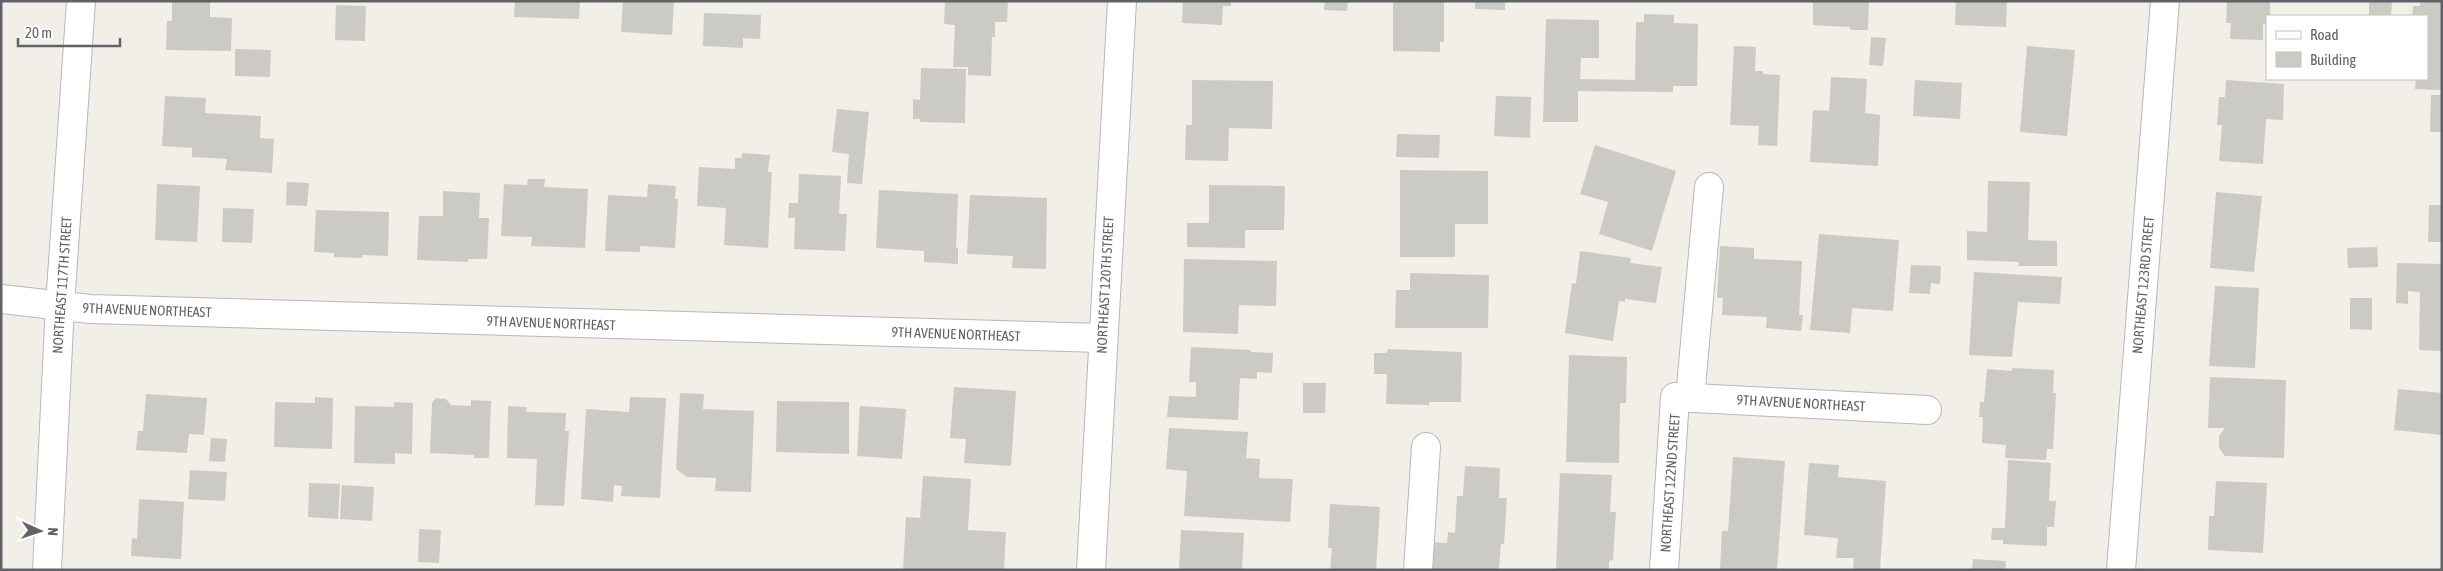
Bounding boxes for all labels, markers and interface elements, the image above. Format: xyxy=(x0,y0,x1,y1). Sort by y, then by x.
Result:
scale bar xyxy=(18,15,120,47)
legend xyxy=(2266,15,2428,80)
text: 20 m xyxy=(25,24,52,41)
text: Road xyxy=(2310,26,2339,43)
text: Building xyxy=(2310,51,2356,68)
street label: NORTHEAST 117TH STREET xyxy=(49,216,75,354)
street label: NORTHEAST 120TH STREET xyxy=(1093,216,1117,354)
street label: NORTHEAST 123RD STREET xyxy=(2129,216,2157,354)
street label: 9TH AVENUE NORTHEAST xyxy=(82,300,212,320)
street label: 9TH AVENUE NORTHEAST xyxy=(486,313,616,333)
street label: 9TH AVENUE NORTHEAST xyxy=(891,324,1021,344)
street label: 9TH AVENUE NORTHEAST xyxy=(1736,392,1866,414)
street label: NORTHEAST 122ND STREET xyxy=(1657,413,1683,553)
north arrow xyxy=(15,506,65,556)
text: N xyxy=(45,527,61,536)

